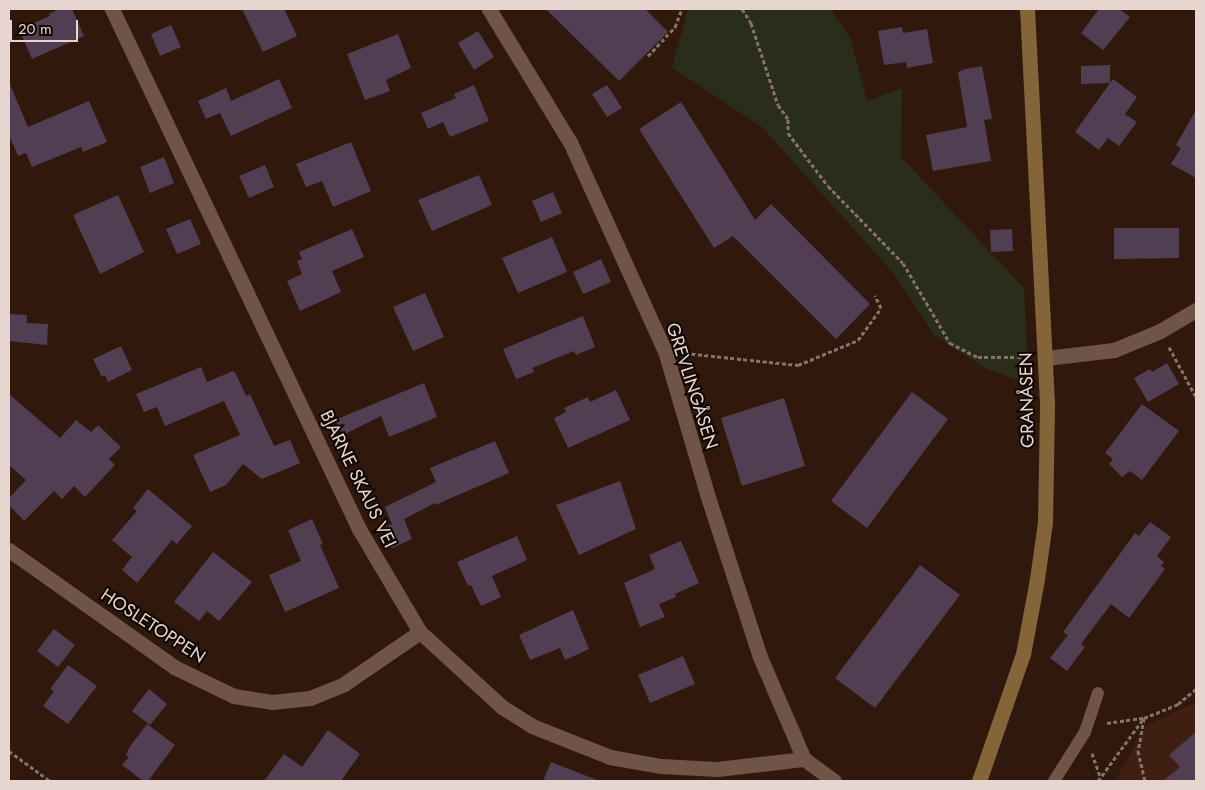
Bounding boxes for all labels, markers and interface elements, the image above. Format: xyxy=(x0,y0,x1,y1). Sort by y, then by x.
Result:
scale bar xyxy=(12,10,80,42)
text: 20 m xyxy=(18,18,52,40)
street label: GREVLINGÅSEN xyxy=(661,320,723,452)
street label: GRANÅSEN xyxy=(1015,352,1039,448)
street label: BJARNE SKAUS VEI xyxy=(315,407,401,551)
street label: HOSLETOPPEN xyxy=(97,584,209,668)

